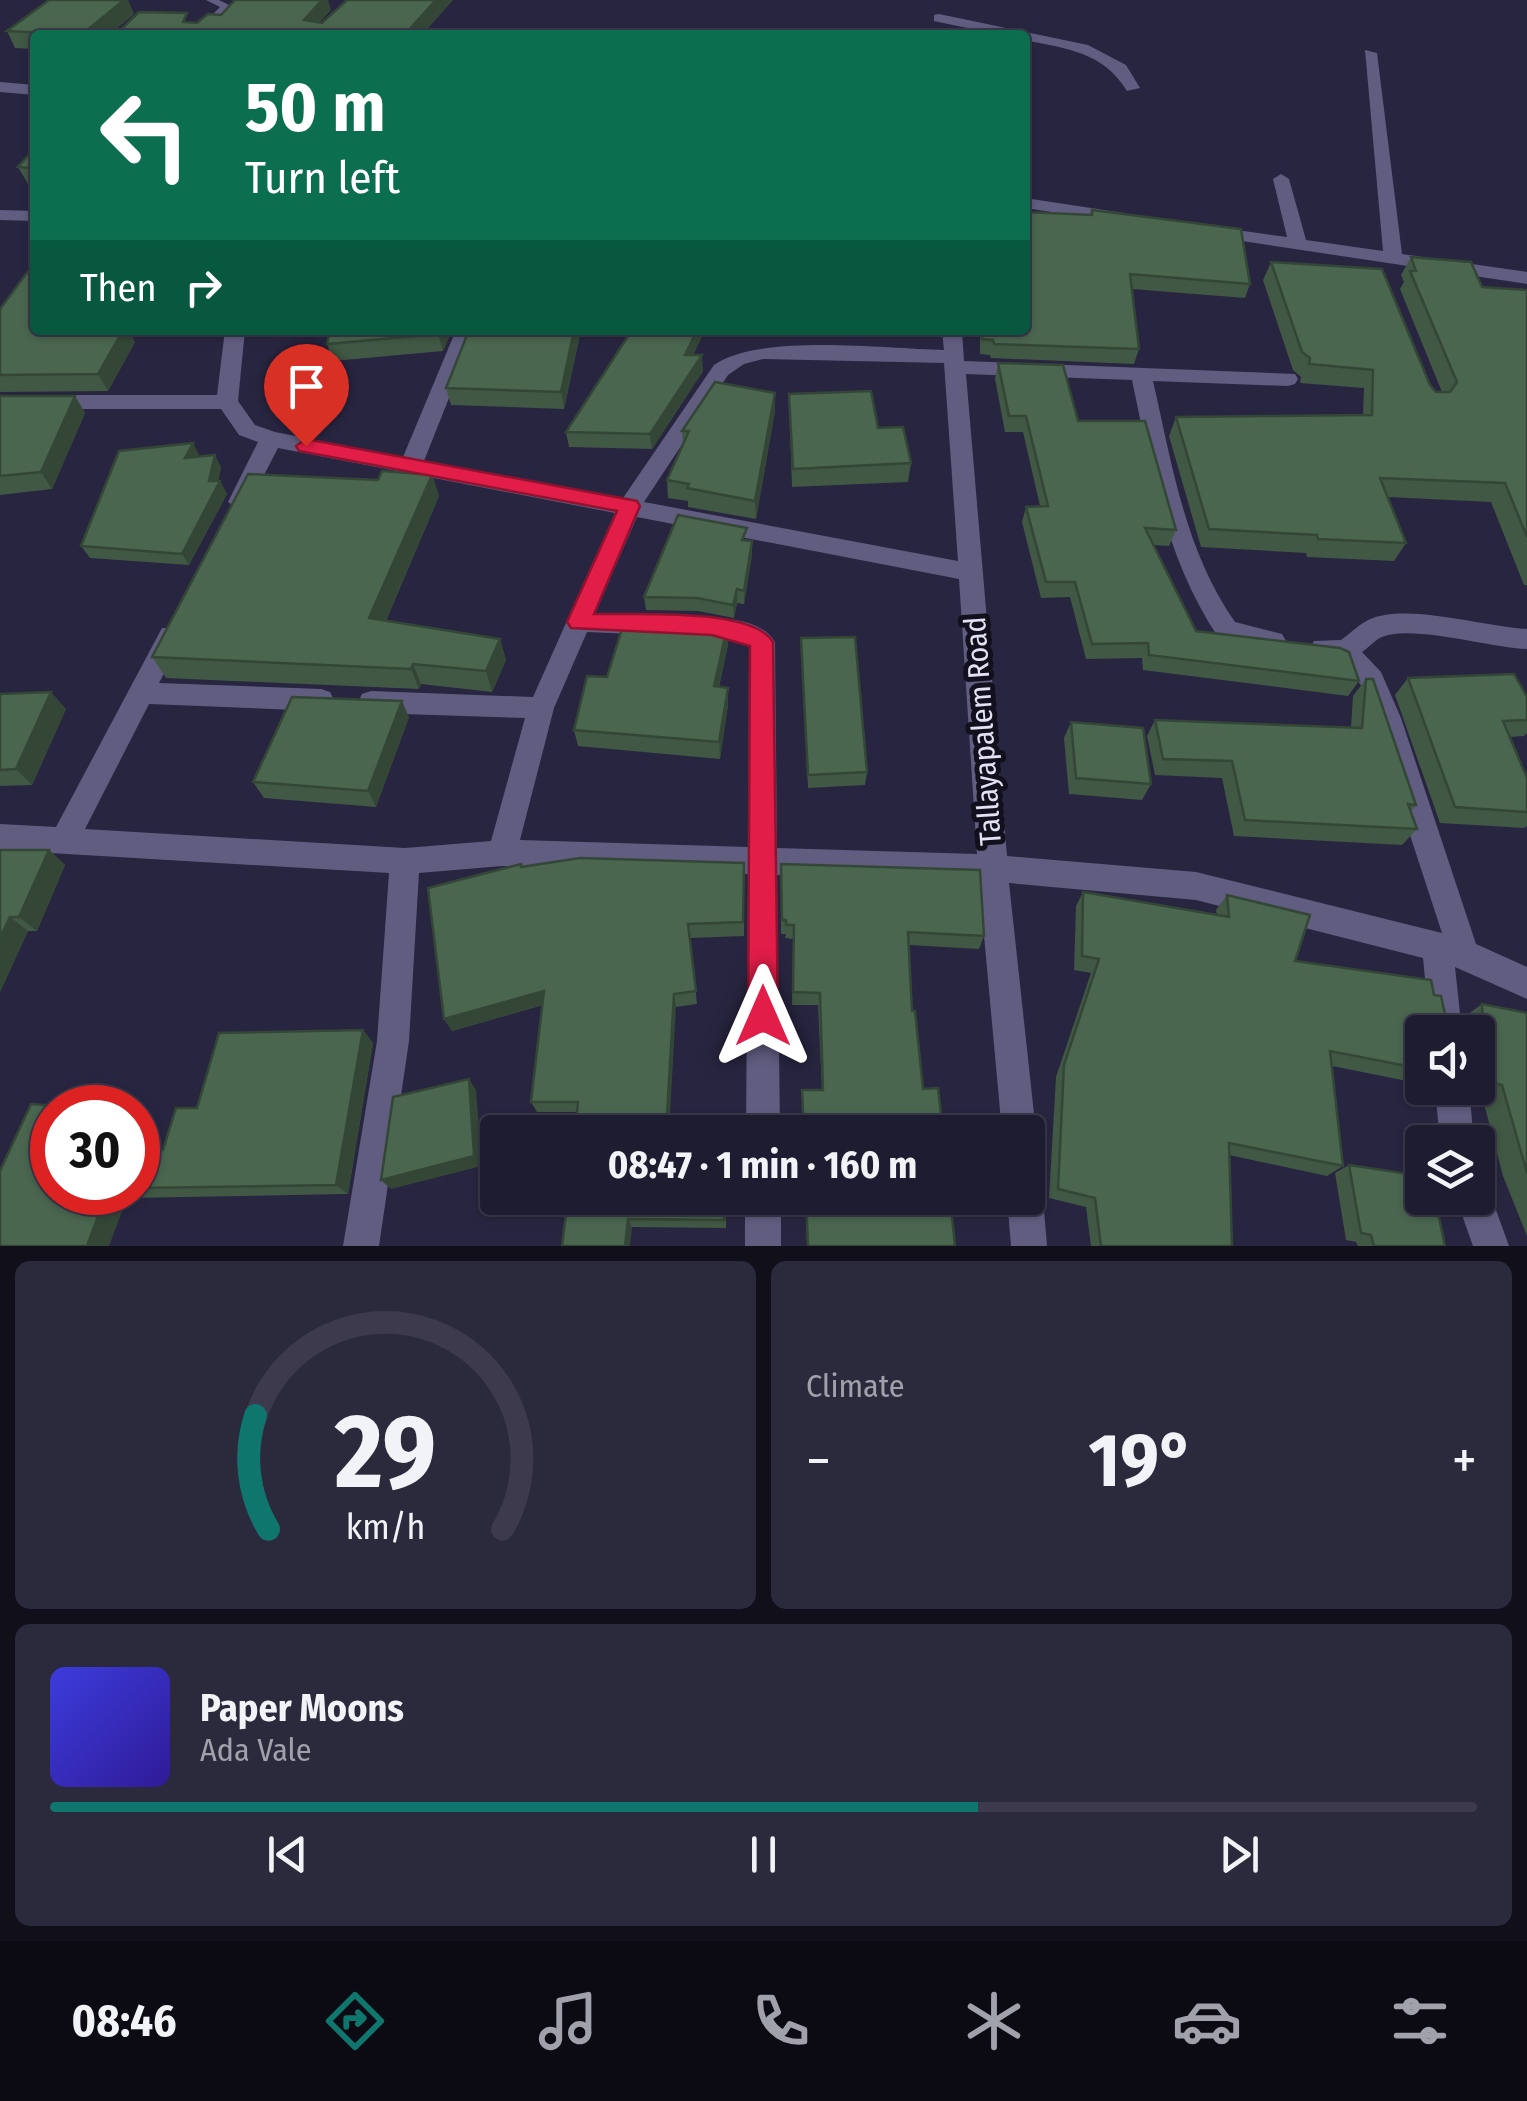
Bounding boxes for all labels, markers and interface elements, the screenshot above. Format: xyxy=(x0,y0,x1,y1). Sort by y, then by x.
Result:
text: 50 m xyxy=(245,66,386,150)
icon: left xyxy=(80,70,210,200)
text: Turn left xyxy=(245,151,400,205)
icon: right xyxy=(176,260,231,315)
text: Then xyxy=(80,265,156,311)
pin xyxy=(264,344,349,447)
icon: arrive xyxy=(279,359,334,414)
street label: Tallayapalem Road xyxy=(957,615,1009,847)
position arrow xyxy=(711,964,815,1068)
map controls xyxy=(1405,1015,1495,1215)
button: sound xyxy=(1405,1015,1495,1105)
speed limit sign: 30 xyxy=(30,1085,160,1215)
button: layers xyxy=(1405,1125,1495,1215)
text: 08:47 · 1 min · 160 m xyxy=(608,1142,917,1188)
text: Climate xyxy=(806,1367,905,1405)
text: 29 xyxy=(334,1390,436,1515)
text: 19° xyxy=(1089,1416,1194,1506)
text: − xyxy=(806,1428,831,1494)
text: + xyxy=(1452,1428,1477,1494)
text: km/h xyxy=(346,1506,425,1548)
text: Paper Moons xyxy=(200,1685,404,1731)
text: Ada Vale xyxy=(200,1731,312,1769)
icon: previous xyxy=(260,1827,315,1882)
icon: pause xyxy=(736,1827,791,1882)
icon: next xyxy=(1212,1827,1267,1882)
icon: directions xyxy=(320,1986,390,2056)
icon: music xyxy=(533,1986,603,2056)
icon: phone xyxy=(746,1986,816,2056)
icon: climate xyxy=(959,1986,1029,2056)
icon: car xyxy=(1172,1986,1242,2056)
icon: filters xyxy=(1385,1986,1455,2056)
text: 08:46 xyxy=(72,1994,177,2048)

